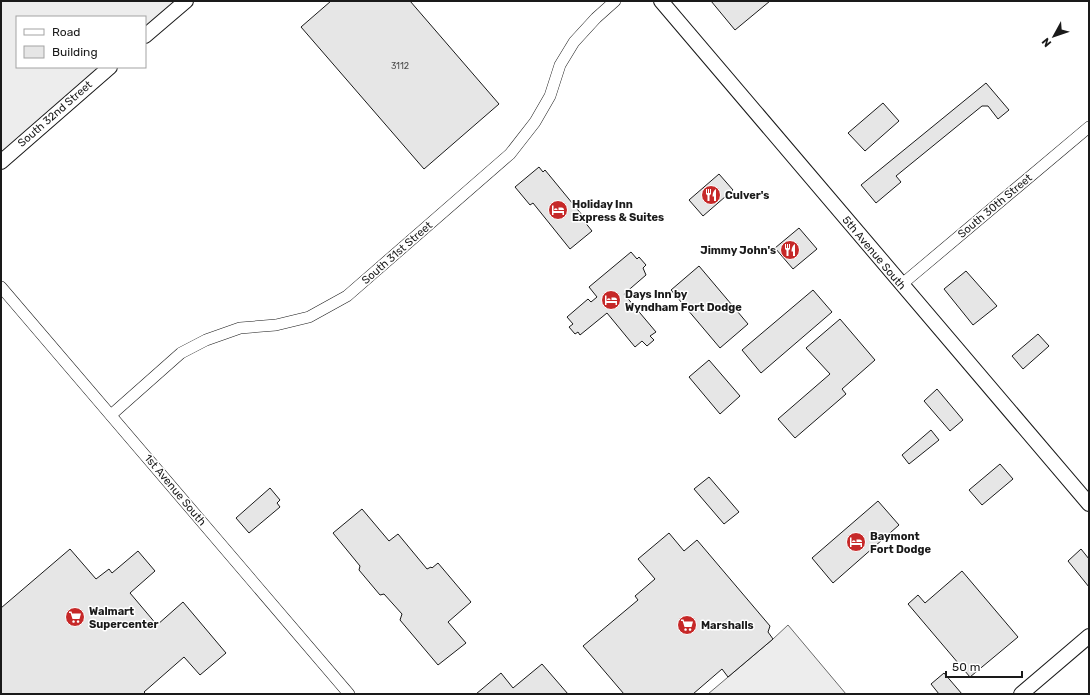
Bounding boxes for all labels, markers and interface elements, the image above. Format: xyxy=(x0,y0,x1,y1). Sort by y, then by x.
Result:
legend xyxy=(16,16,146,68)
north arrow xyxy=(1034,16,1074,56)
text: Road xyxy=(52,25,80,39)
text: N xyxy=(1039,35,1054,49)
text: Building xyxy=(52,45,98,59)
house number: 3112 xyxy=(391,61,409,71)
street label: South 32nd Street xyxy=(15,78,95,150)
street label: South 30th Street xyxy=(955,171,1035,241)
restaurant icon: Culver's xyxy=(700,184,722,206)
place label: Culver's xyxy=(725,189,769,202)
place label: Holiday Inn Express & Suites xyxy=(572,198,664,224)
hotel icon: Holiday Inn Express & Suites xyxy=(547,199,569,221)
street label: 5th Avenue South xyxy=(839,214,909,292)
street label: South 31st Street xyxy=(359,218,435,287)
restaurant icon: Jimmy John's xyxy=(779,239,801,261)
place label: Jimmy John's xyxy=(700,244,776,257)
place label: Days Inn by Wyndham Fort Dodge xyxy=(625,288,742,314)
hotel icon: Days Inn by Wyndham Fort Dodge xyxy=(600,289,622,311)
street label: 1st Avenue South xyxy=(141,452,209,528)
place label: Baymont Fort Dodge xyxy=(870,530,931,556)
hotel icon: Baymont Fort Dodge xyxy=(845,531,867,553)
place label: Walmart Supercenter xyxy=(89,605,158,631)
supermarket icon: Walmart Supercenter xyxy=(64,606,86,628)
supermarket icon: Marshalls xyxy=(676,614,698,636)
place label: Marshalls xyxy=(701,619,754,632)
scale bar xyxy=(946,653,1022,679)
text: 50 m xyxy=(952,660,980,674)

